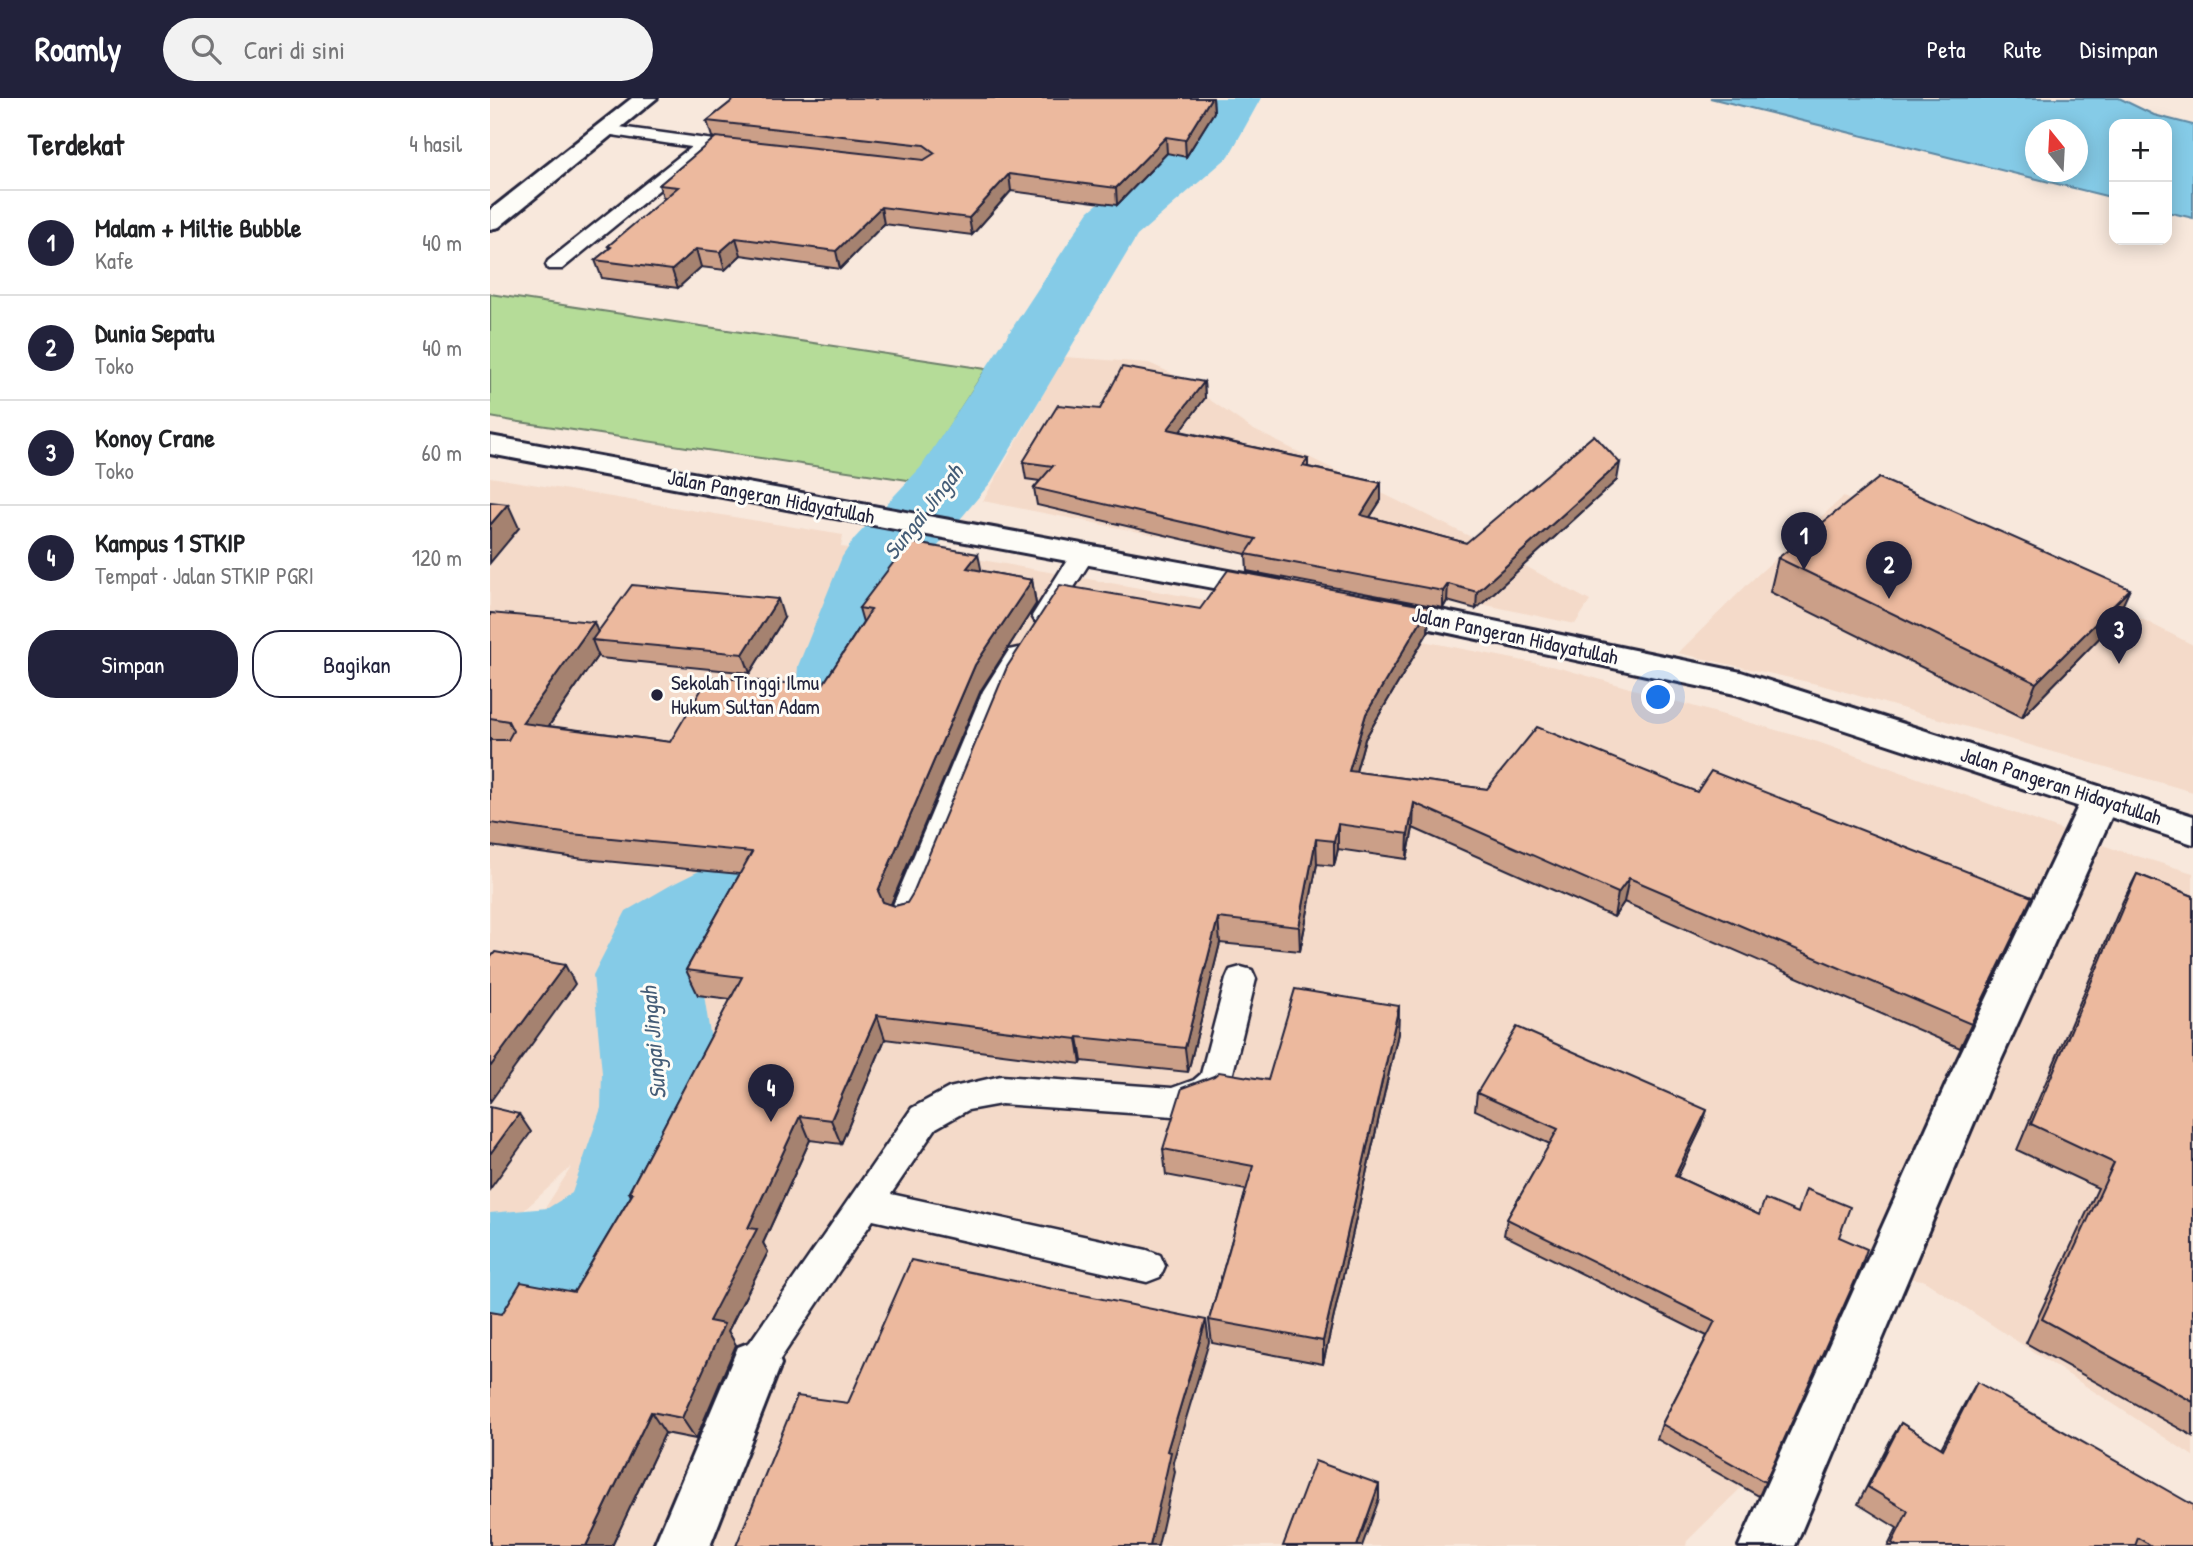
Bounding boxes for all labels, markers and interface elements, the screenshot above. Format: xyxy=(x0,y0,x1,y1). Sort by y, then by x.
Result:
search box xyxy=(163,18,653,81)
text: Roamly xyxy=(35,27,121,71)
icon: search xyxy=(187,30,225,68)
text: Cari di sini xyxy=(243,32,345,67)
text: Peta xyxy=(1927,33,1965,65)
text: Rute xyxy=(2003,33,2042,65)
text: Disimpan xyxy=(2080,33,2158,65)
north arrow xyxy=(2025,119,2088,182)
map controls xyxy=(2109,119,2172,245)
button: + xyxy=(2109,119,2172,182)
text: Terdekat xyxy=(28,124,124,164)
text: 4 hasil xyxy=(409,128,462,159)
button: − xyxy=(2109,182,2172,245)
text: Malam + Miltie Bubble xyxy=(95,210,301,245)
text: 1 xyxy=(47,227,55,258)
text: 40 m xyxy=(422,227,462,258)
text: Kafe xyxy=(95,245,133,276)
text: Dunia Sepatu xyxy=(95,315,214,350)
text: 2 xyxy=(46,332,56,363)
text: 40 m xyxy=(422,332,462,363)
text: Toko xyxy=(95,350,134,381)
text: Konoy Crane xyxy=(95,420,215,455)
text: 3 xyxy=(46,437,56,468)
text: 60 m xyxy=(422,437,462,468)
text: Toko xyxy=(95,455,134,486)
water label: Sungai Jingah xyxy=(876,457,971,566)
street label: Jalan Pangeran Hidayatullah xyxy=(665,462,877,531)
pin: 1 xyxy=(1781,512,1827,570)
text: Kampus 1 STKIP xyxy=(95,525,246,560)
pin: 2 xyxy=(1866,541,1912,599)
text: 4 xyxy=(47,542,55,573)
text: 120 m xyxy=(412,542,462,573)
text: Tempat · Jalan STKIP PGRI xyxy=(95,560,314,591)
street label: Jalan Pangeran Hidayatullah xyxy=(1409,599,1621,672)
pin: 3 xyxy=(2096,606,2142,664)
button: Simpan xyxy=(28,630,238,698)
button: Bagikan xyxy=(252,630,462,698)
place label: Sekolah Tinggi Ilmu Hukum Sultan Adam xyxy=(671,668,820,721)
your location xyxy=(1641,680,1675,714)
marker: Sekolah Tinggi Ilmu Hukum Sultan Adam xyxy=(649,687,665,703)
street label: Jalan Pangeran Hidayatullah xyxy=(1957,739,2166,832)
water label: Sungai Jingah xyxy=(632,984,674,1101)
pin: 4 xyxy=(748,1064,794,1122)

